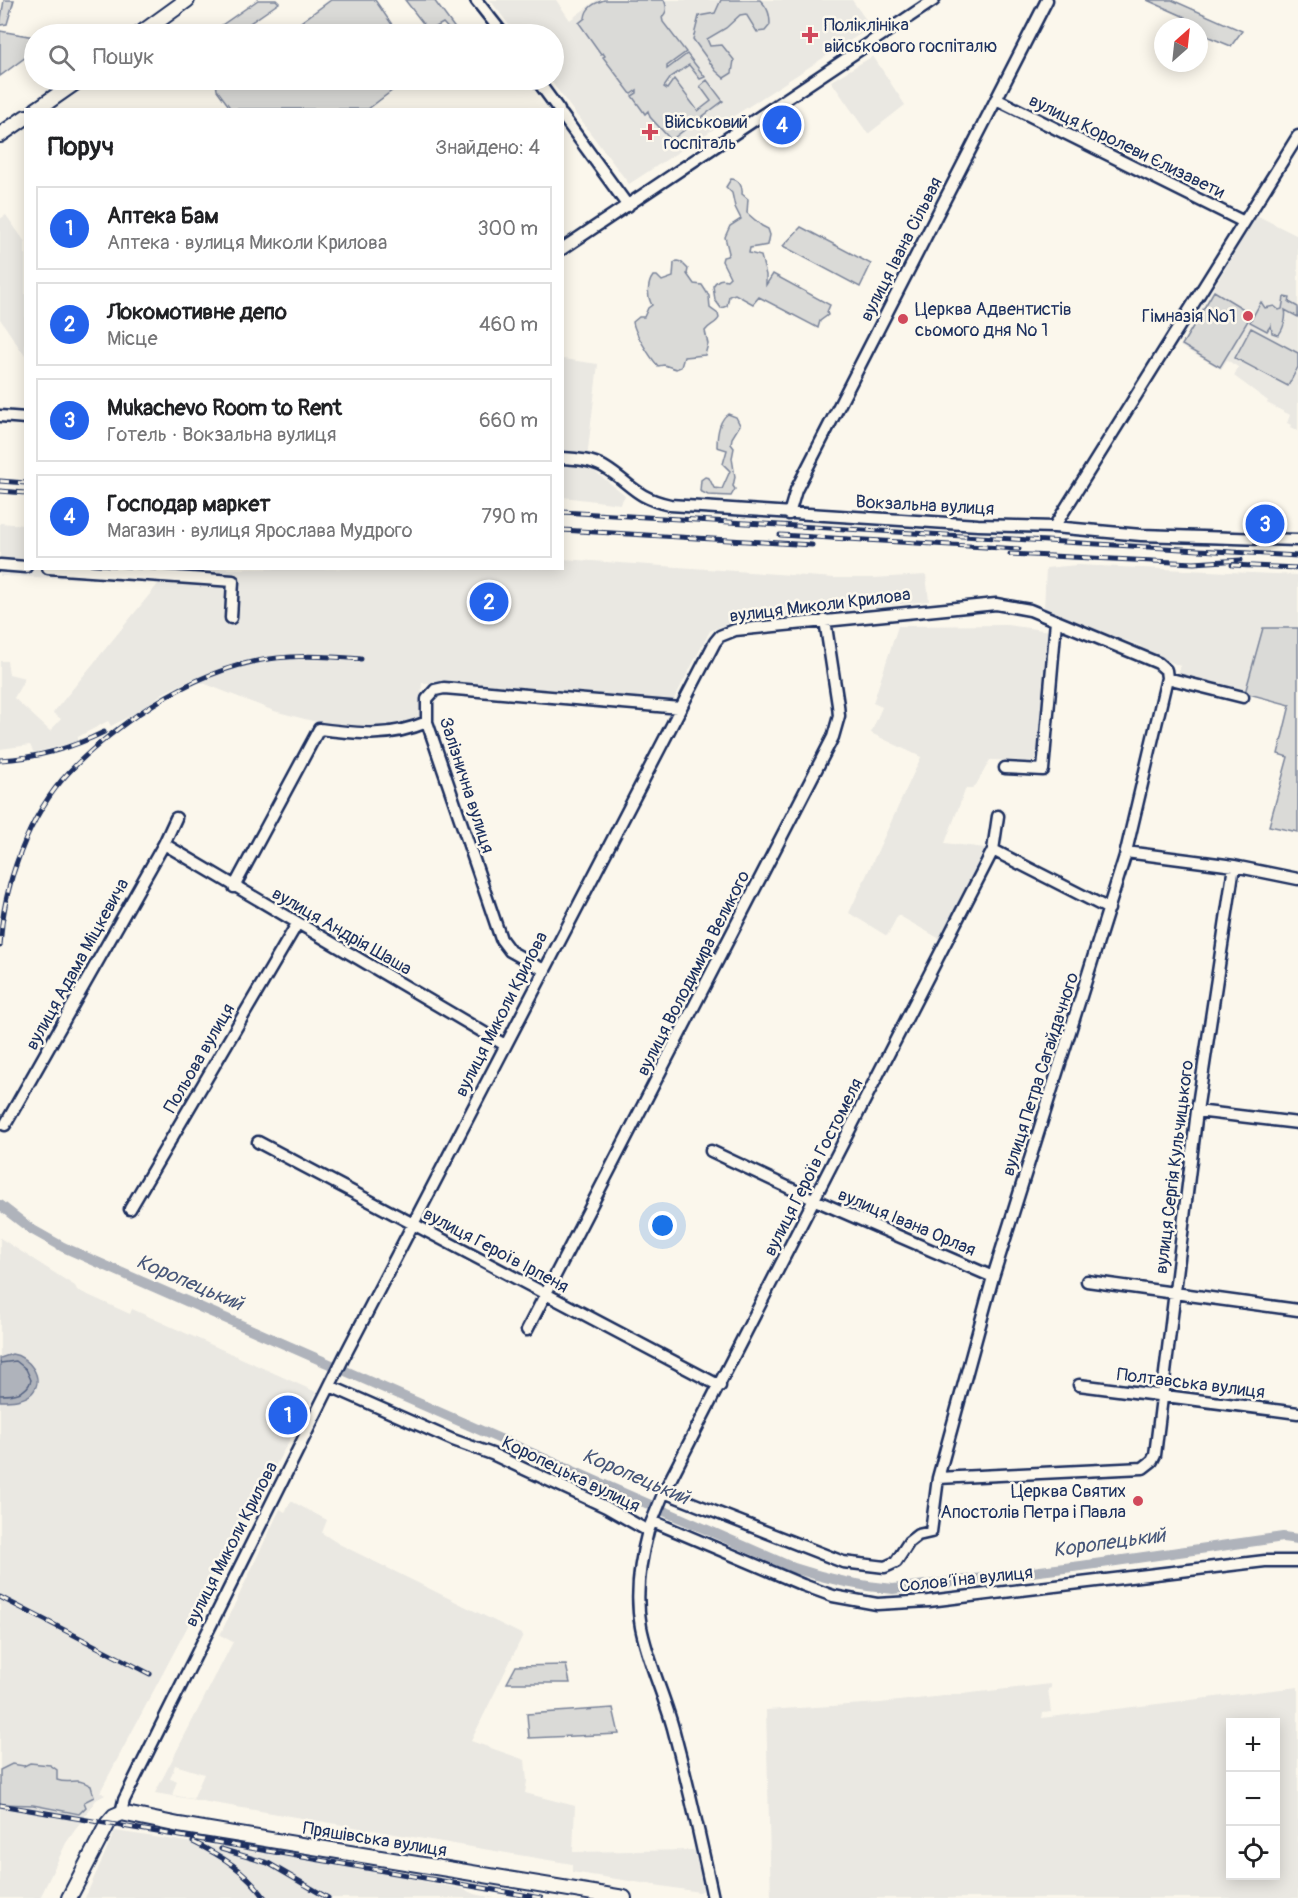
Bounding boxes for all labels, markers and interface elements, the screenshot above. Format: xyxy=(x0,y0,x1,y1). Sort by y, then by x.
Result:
place label: Поліклініка військового госпіталю xyxy=(824,14,998,58)
north arrow xyxy=(1154,18,1208,72)
search box xyxy=(24,24,564,90)
marker: Поліклініка військового госпіталю xyxy=(801,26,819,44)
icon: search xyxy=(45,41,78,74)
text: Пошук xyxy=(93,43,154,71)
street label: вулиця Королеви Єлизавети xyxy=(1025,89,1228,204)
pin: 4 xyxy=(762,102,802,148)
place label: Військовий госпіталь xyxy=(664,111,748,155)
marker: Військовий госпіталь xyxy=(641,123,659,141)
text: Поруч xyxy=(48,131,114,163)
text: Знайдено: 4 xyxy=(435,135,540,160)
street label: вулиця Івана Сільвая xyxy=(855,173,948,325)
text: Аптека Бам xyxy=(107,202,219,230)
text: 1 xyxy=(66,216,73,241)
text: 300 m xyxy=(477,216,538,241)
text: Аптека · вулиця Миколи Крилова xyxy=(107,230,387,255)
text: Локомотивне депо xyxy=(107,298,287,326)
place label: Церква Адвентистів сьомого дня № 1 xyxy=(915,298,1072,342)
place label: Гімназія №1 xyxy=(1142,305,1236,328)
marker: Гімназія №1 xyxy=(1241,309,1255,323)
text: 2 xyxy=(64,312,75,337)
text: 460 m xyxy=(479,312,538,337)
marker: Церква Адвентистів сьомого дня № 1 xyxy=(896,312,910,326)
text: Місце xyxy=(107,326,158,351)
text: Mukachevo Room to Rent xyxy=(107,394,342,422)
text: 3 xyxy=(64,408,75,433)
text: 660 m xyxy=(479,408,538,433)
text: Готель · Вокзальна вулиця xyxy=(107,422,336,447)
text: Господар маркет xyxy=(107,490,270,518)
street label: Вокзальна вулиця xyxy=(855,490,995,521)
pin: 3 xyxy=(1246,502,1284,546)
text: 4 xyxy=(64,504,75,529)
text: 790 m xyxy=(481,504,538,529)
text: Магазин · вулиця Ярослава Мудрого xyxy=(107,518,412,543)
pin: 2 xyxy=(470,580,508,624)
street label: вулиця Миколи Крилова xyxy=(728,583,912,628)
street label: Залізнична вулиця xyxy=(434,714,499,856)
street label: вулиця Володимира Великого xyxy=(632,866,755,1080)
street label: вулиця Адама Міцкевича xyxy=(21,874,134,1054)
street label: вулиця Андрія Шаша xyxy=(268,882,416,981)
street label: вулиця Миколи Крилова xyxy=(450,928,553,1101)
street label: вулиця Петра Сагайдачного xyxy=(997,969,1084,1179)
street label: Польова вулиця xyxy=(159,999,240,1117)
street label: вулиця Сергія Кульчицького xyxy=(1150,1059,1199,1275)
street label: вулиця Героїв Гостомеля xyxy=(759,1074,868,1260)
street label: вулиця Івана Орлая xyxy=(834,1183,979,1262)
street label: вулиця Героїв Ірпеня xyxy=(419,1202,572,1298)
your location xyxy=(648,1211,677,1240)
water label: Коропецький xyxy=(133,1249,248,1317)
street label: Полтавська вулиця xyxy=(1116,1363,1266,1404)
pin: 1 xyxy=(268,1392,308,1438)
street label: Коропецька вулиця xyxy=(498,1431,644,1518)
water label: Коропецький xyxy=(579,1443,694,1511)
street label: вулиця Миколи Крилова xyxy=(180,1458,283,1631)
place label: Церква Святих Апостолів Петра і Павла xyxy=(940,1480,1126,1524)
marker: Церква Святих Апостолів Петра і Павла xyxy=(1131,1494,1145,1508)
water label: Коропецький xyxy=(1051,1522,1168,1563)
street label: Соловʼїна вулиця xyxy=(898,1561,1034,1598)
map controls xyxy=(1226,1718,1280,1880)
button: + xyxy=(1226,1718,1280,1772)
button: − xyxy=(1226,1772,1280,1826)
street label: Пряшівська вулиця xyxy=(301,1817,448,1862)
button: locate xyxy=(1226,1826,1280,1880)

